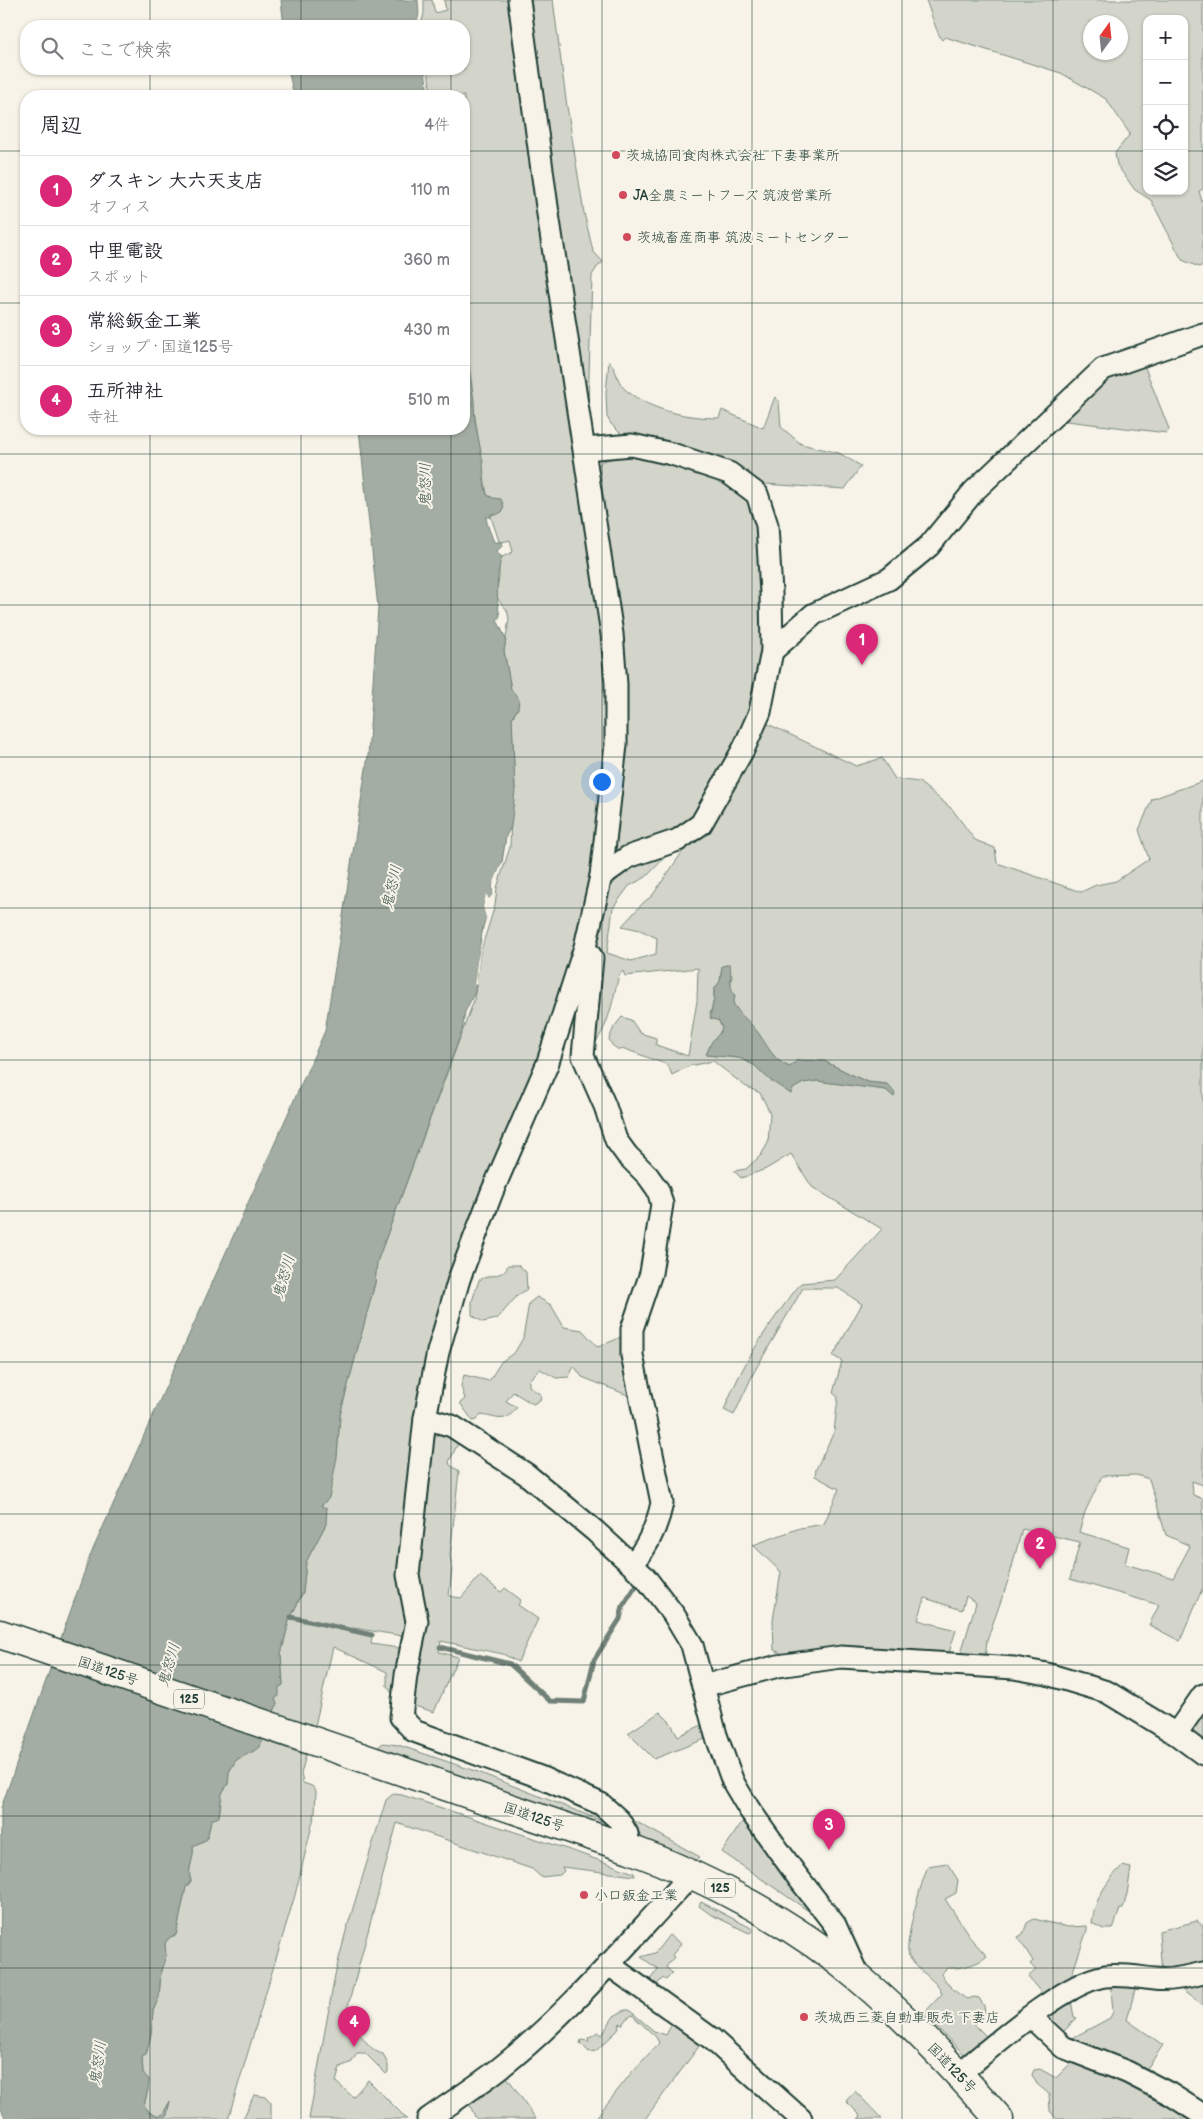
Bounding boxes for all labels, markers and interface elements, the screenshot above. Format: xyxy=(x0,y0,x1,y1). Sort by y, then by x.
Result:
north arrow xyxy=(1083,15,1128,60)
map controls xyxy=(1143,15,1188,195)
button: + xyxy=(1143,15,1188,60)
search box xyxy=(20,20,470,75)
icon: search xyxy=(38,34,66,62)
text: ここで検索 xyxy=(78,39,173,62)
button: − xyxy=(1143,60,1188,105)
button: locate xyxy=(1143,105,1188,150)
text: 周辺 xyxy=(40,113,82,138)
text: 4件 xyxy=(424,116,450,135)
place label: 茨城協同食肉株式会社 下妻事業所 xyxy=(626,147,840,164)
marker: 茨城協同食肉株式会社 下妻事業所 xyxy=(610,149,622,161)
button: layers xyxy=(1143,150,1188,195)
text: ダスキン 大六天支店 xyxy=(87,170,264,193)
text: 1 xyxy=(53,181,59,200)
text: 110 m xyxy=(411,181,450,200)
place label: JA全農ミートフーズ 筑波営業所 xyxy=(633,187,832,204)
marker: JA全農ミートフーズ 筑波営業所 xyxy=(617,189,629,201)
text: オフィス xyxy=(87,198,151,217)
place label: 茨城畜産商事 筑波ミートセンター xyxy=(637,229,850,246)
marker: 茨城畜産商事 筑波ミートセンター xyxy=(621,231,633,243)
text: 中里電設 xyxy=(87,240,163,263)
text: 2 xyxy=(51,251,61,270)
text: 360 m xyxy=(403,251,450,270)
text: スポット xyxy=(87,268,151,287)
text: 常総鈑金工業 xyxy=(87,310,201,333)
text: 3 xyxy=(51,321,61,340)
text: 430 m xyxy=(403,321,450,340)
text: ショップ · 国道125号 xyxy=(87,338,234,357)
text: 五所神社 xyxy=(87,380,163,403)
text: 4 xyxy=(51,391,61,410)
text: 510 m xyxy=(408,391,450,410)
text: 寺社 xyxy=(87,408,119,427)
water label: 鬼怒川 xyxy=(416,462,435,508)
pin: 1 xyxy=(846,624,878,665)
your location xyxy=(589,769,615,795)
water label: 鬼怒川 xyxy=(378,863,406,911)
water label: 鬼怒川 xyxy=(269,1253,299,1301)
pin: 2 xyxy=(1024,1528,1056,1569)
water label: 鬼怒川 xyxy=(154,1641,184,1689)
street label: 国道125号 xyxy=(75,1653,141,1689)
road number: 125 xyxy=(174,1690,204,1708)
street label: 国道125号 xyxy=(501,1799,567,1835)
pin: 3 xyxy=(813,1809,845,1850)
road number: 125 xyxy=(705,1879,735,1898)
place label: 小口鈑金工業 xyxy=(594,1887,678,1904)
marker: 小口鈑金工業 xyxy=(578,1889,590,1901)
pin: 4 xyxy=(338,2006,370,2047)
place label: 茨城西三菱自動車販売 下妻店 xyxy=(814,2009,1000,2026)
marker: 茨城西三菱自動車販売 下妻店 xyxy=(798,2011,810,2023)
water label: 鬼怒川 xyxy=(85,2039,111,2087)
street label: 国道125号 xyxy=(924,2039,980,2097)

